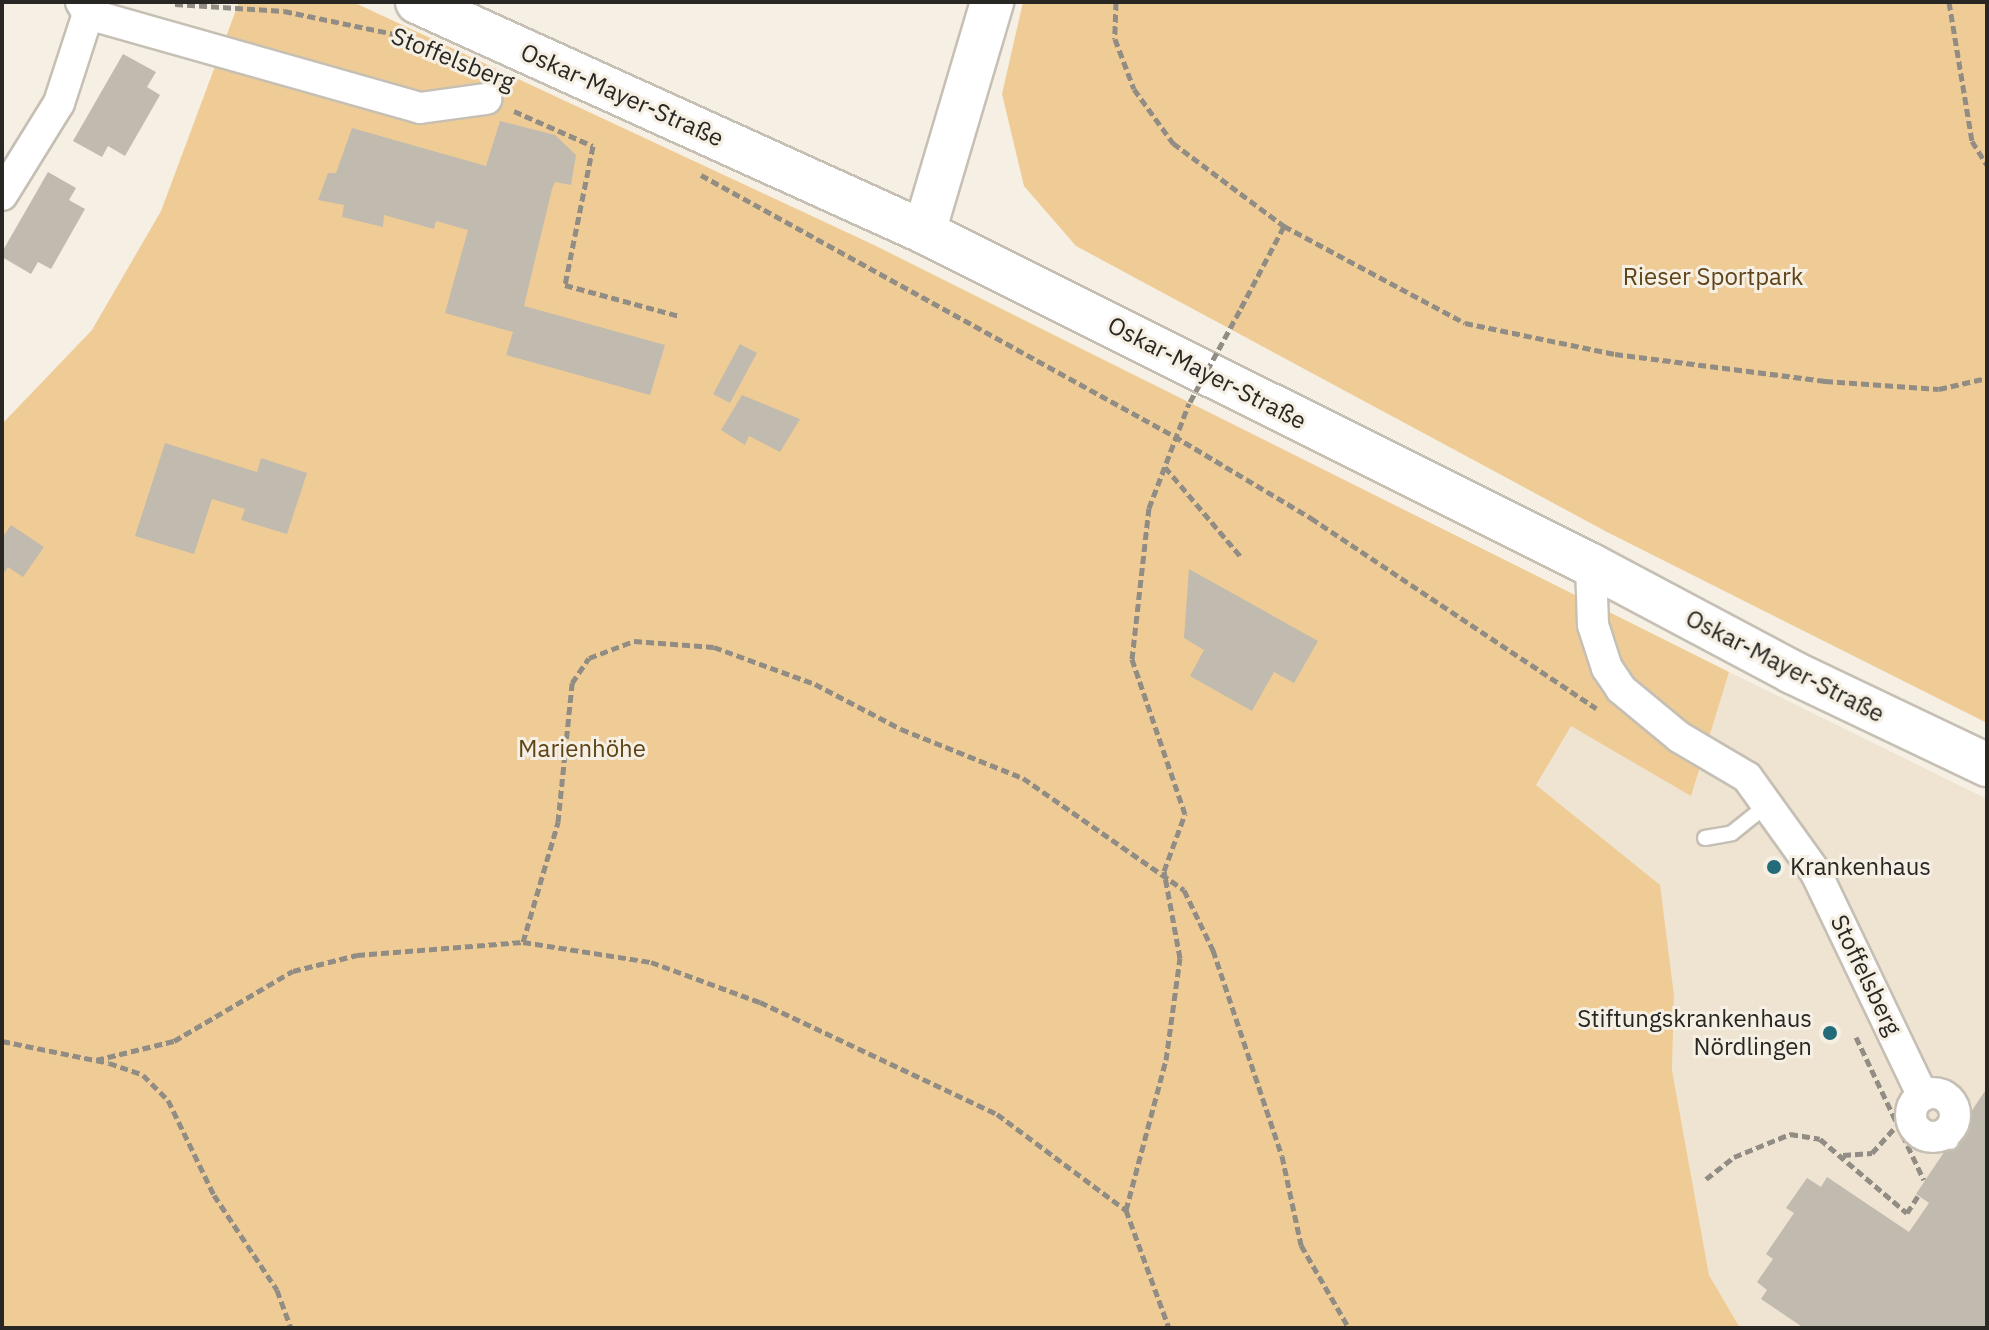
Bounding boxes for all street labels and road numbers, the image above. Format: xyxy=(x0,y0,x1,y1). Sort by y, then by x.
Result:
street label: Stoffelsberg xyxy=(387,21,519,97)
street label: Oskar-Mayer-Straße xyxy=(516,37,728,153)
street label: Oskar-Mayer-Straße xyxy=(1103,310,1311,436)
street label: Oskar-Mayer-Straße xyxy=(1681,603,1889,729)
street label: Stoffelsberg xyxy=(1824,910,1908,1040)

